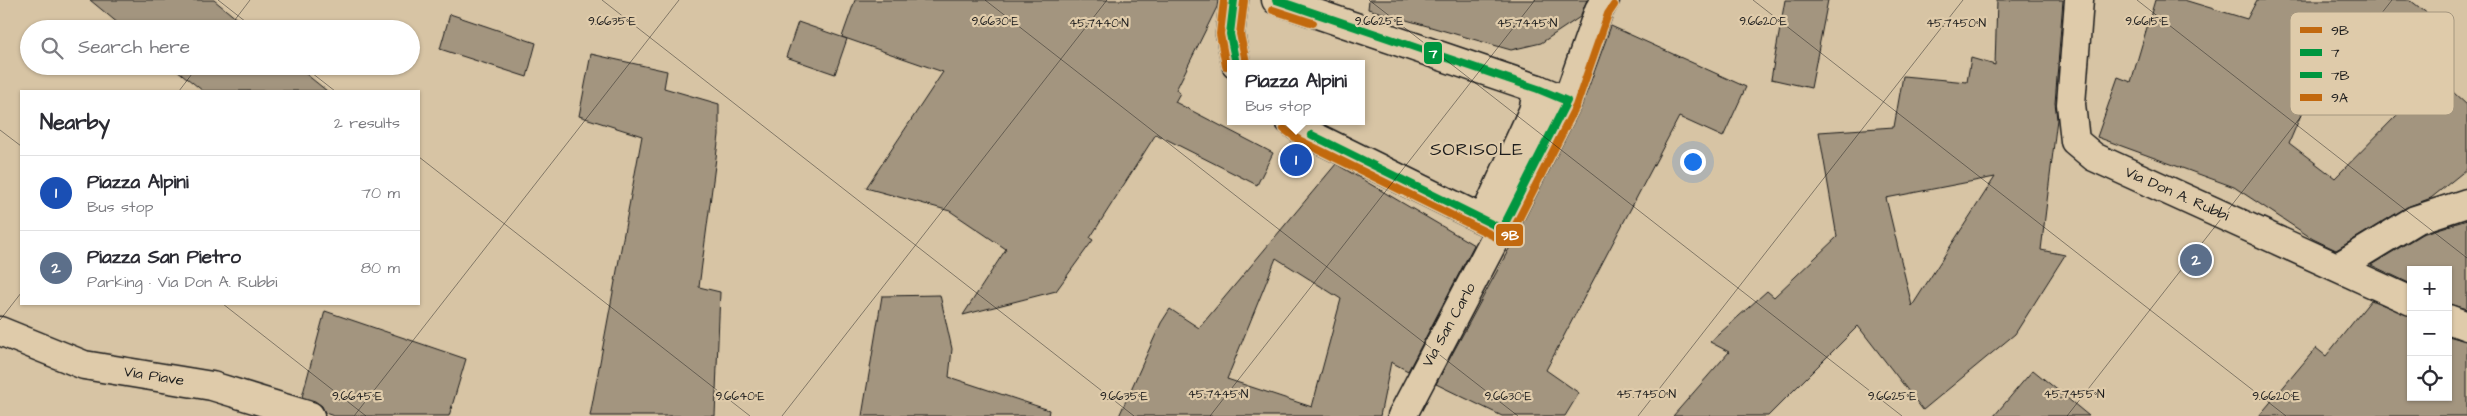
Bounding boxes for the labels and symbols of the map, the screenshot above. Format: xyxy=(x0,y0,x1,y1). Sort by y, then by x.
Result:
legend xyxy=(2290,12,2454,115)
text: 9.6635°E xyxy=(588,13,636,30)
text: 9.6630°E xyxy=(972,13,1018,30)
text: 9.6625°E xyxy=(1355,13,1403,30)
text: 9.6620°E xyxy=(1739,13,1787,30)
text: 9.6615°E xyxy=(2125,13,2169,30)
text: 45.7440°N xyxy=(1069,15,1129,32)
text: 45.7445°N xyxy=(1497,15,1558,32)
text: 45.7450°N xyxy=(1926,15,1987,32)
text: 9B xyxy=(2331,21,2349,41)
line badge: 7 xyxy=(1423,41,1443,65)
text: 7 xyxy=(2331,43,2340,63)
text: 7 xyxy=(1428,44,1438,64)
text: 7B xyxy=(2331,66,2350,86)
text: 9A xyxy=(2331,88,2348,108)
district label: SORISOLE xyxy=(1430,137,1524,162)
pin: 1 xyxy=(1280,141,1312,179)
your location xyxy=(1680,149,1706,175)
street label: Via Don A. Rubbi xyxy=(2122,162,2233,227)
line badge: 9B xyxy=(1495,223,1524,247)
text: 9B xyxy=(1501,226,1519,246)
pin: 2 xyxy=(2180,241,2212,279)
street label: Via San Carlo xyxy=(1417,279,1481,371)
street label: Via Piave xyxy=(122,361,186,391)
text: 45.7445°N xyxy=(1188,386,1249,403)
text: 45.7450°N xyxy=(1616,386,1677,403)
text: 45.7455°N xyxy=(2043,386,2105,403)
text: 9.6645°E xyxy=(332,388,382,405)
text: 9.6640°E xyxy=(715,388,765,405)
text: 9.6635°E xyxy=(1100,388,1148,405)
text: 9.6630°E xyxy=(1485,388,1531,405)
text: 9.6625°E xyxy=(1868,388,1916,405)
text: 9.6620°E xyxy=(2252,388,2300,405)

